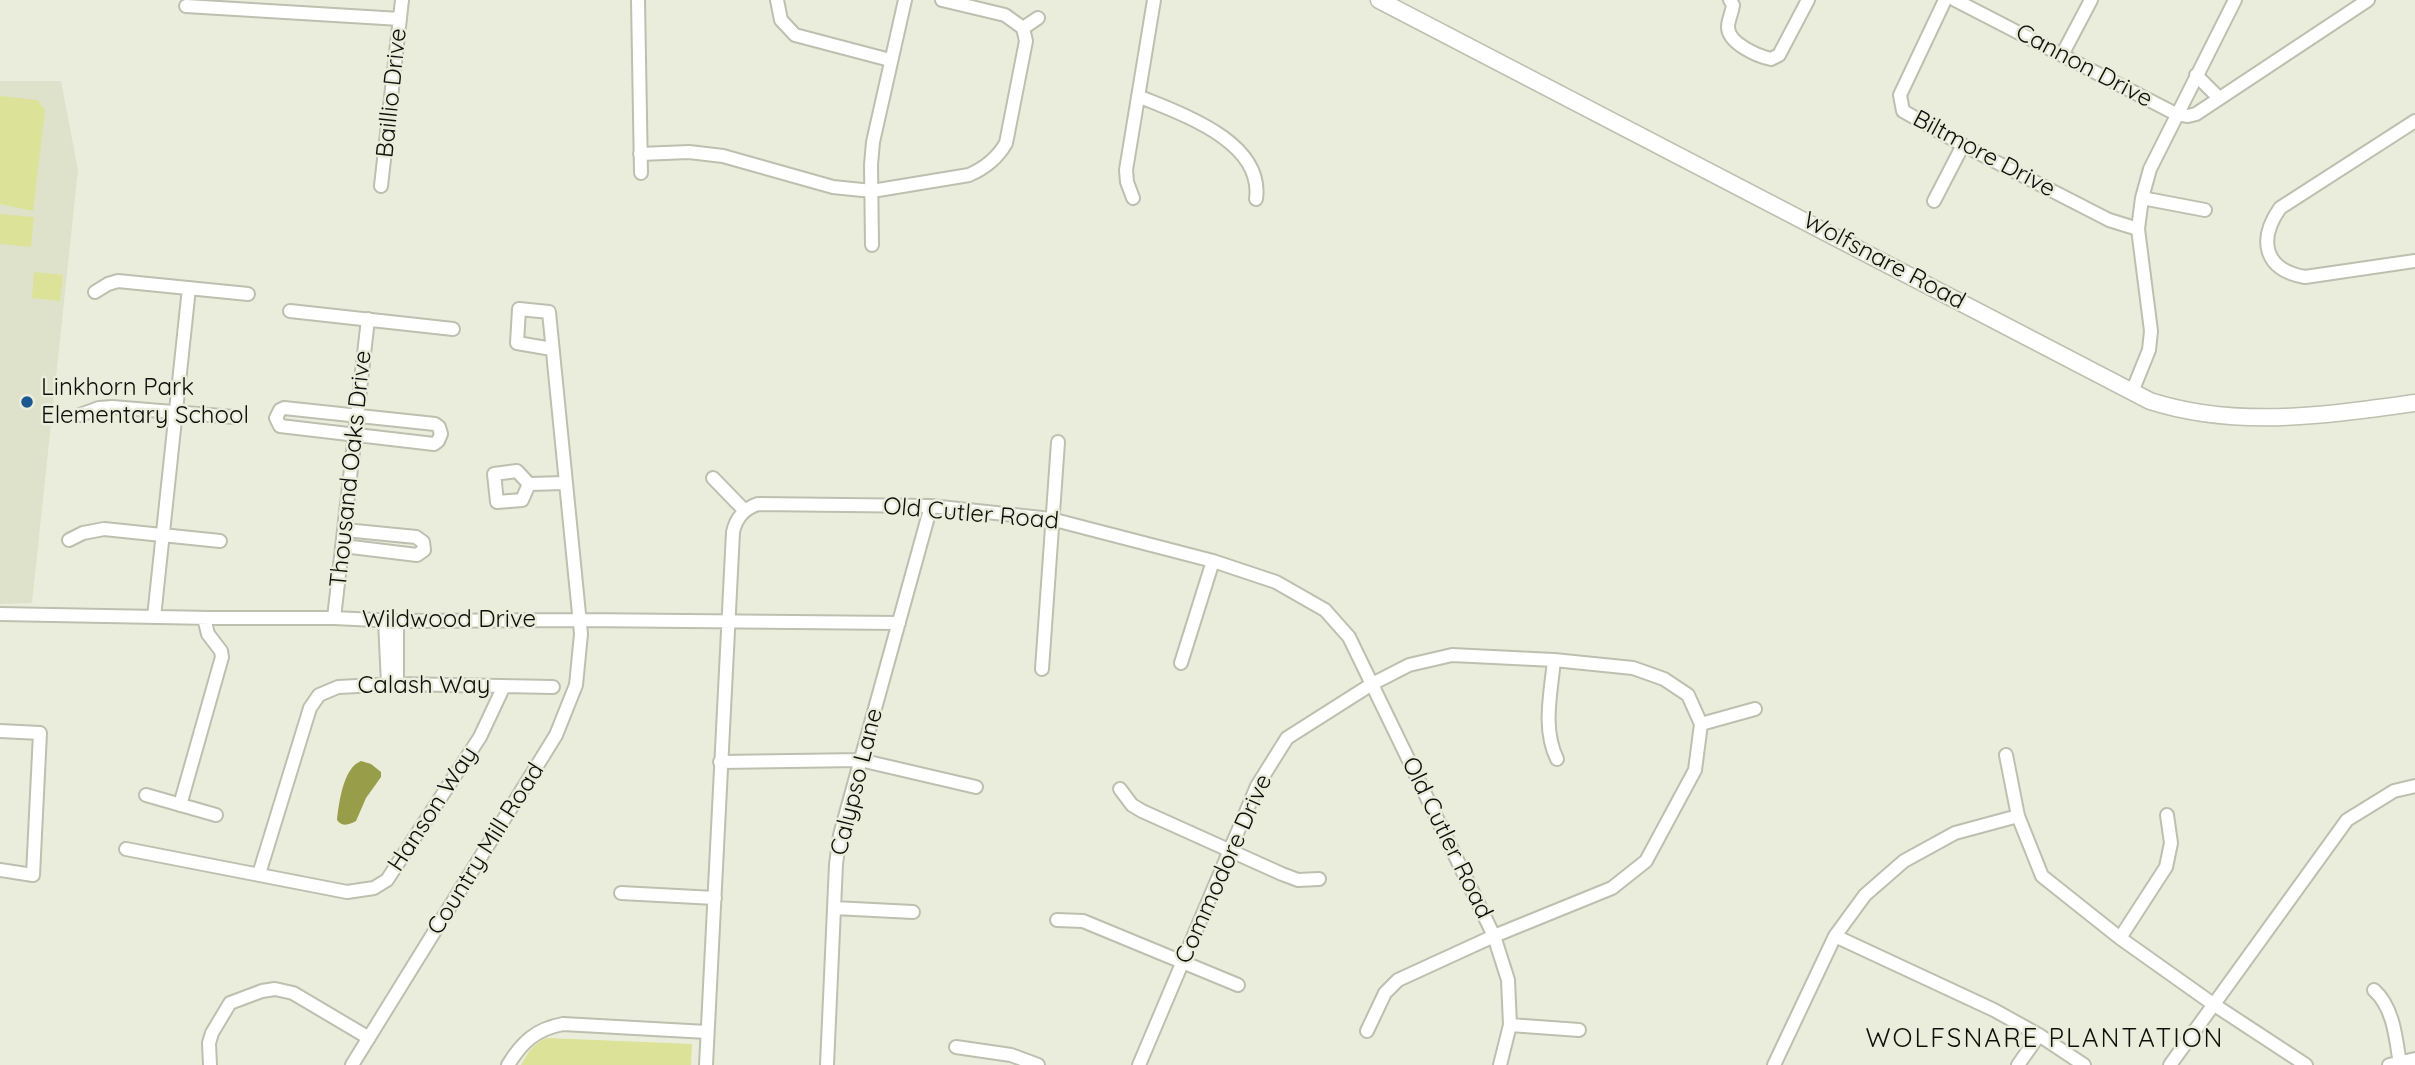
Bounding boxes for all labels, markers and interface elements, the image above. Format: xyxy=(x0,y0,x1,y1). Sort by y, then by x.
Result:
street label: Cannon Drive xyxy=(2011,18,2157,114)
street label: Baillio Drive xyxy=(371,27,413,159)
street label: Biltmore Drive xyxy=(1908,104,2060,204)
street label: Wolfsnare Road xyxy=(1798,206,1970,316)
street label: Thousand Oaks Drive xyxy=(324,349,378,589)
place label: Linkhorn Park Elementary School xyxy=(41,374,249,430)
marker: Linkhorn Park Elementary School xyxy=(19,394,35,410)
street label: Old Cutler Road xyxy=(882,492,1060,536)
street label: Wildwood Drive xyxy=(362,606,536,634)
street label: Calash Way xyxy=(358,672,490,700)
street label: Calypso Lane xyxy=(825,705,889,859)
street label: Hanson Way xyxy=(382,741,484,877)
street label: Old Cutler Road xyxy=(1395,752,1499,924)
street label: Country Mill Road xyxy=(421,758,551,940)
street label: Commodore Drive xyxy=(1169,770,1279,968)
district label: WOLFSNARE PLANTATION xyxy=(1868,1023,2222,1055)

